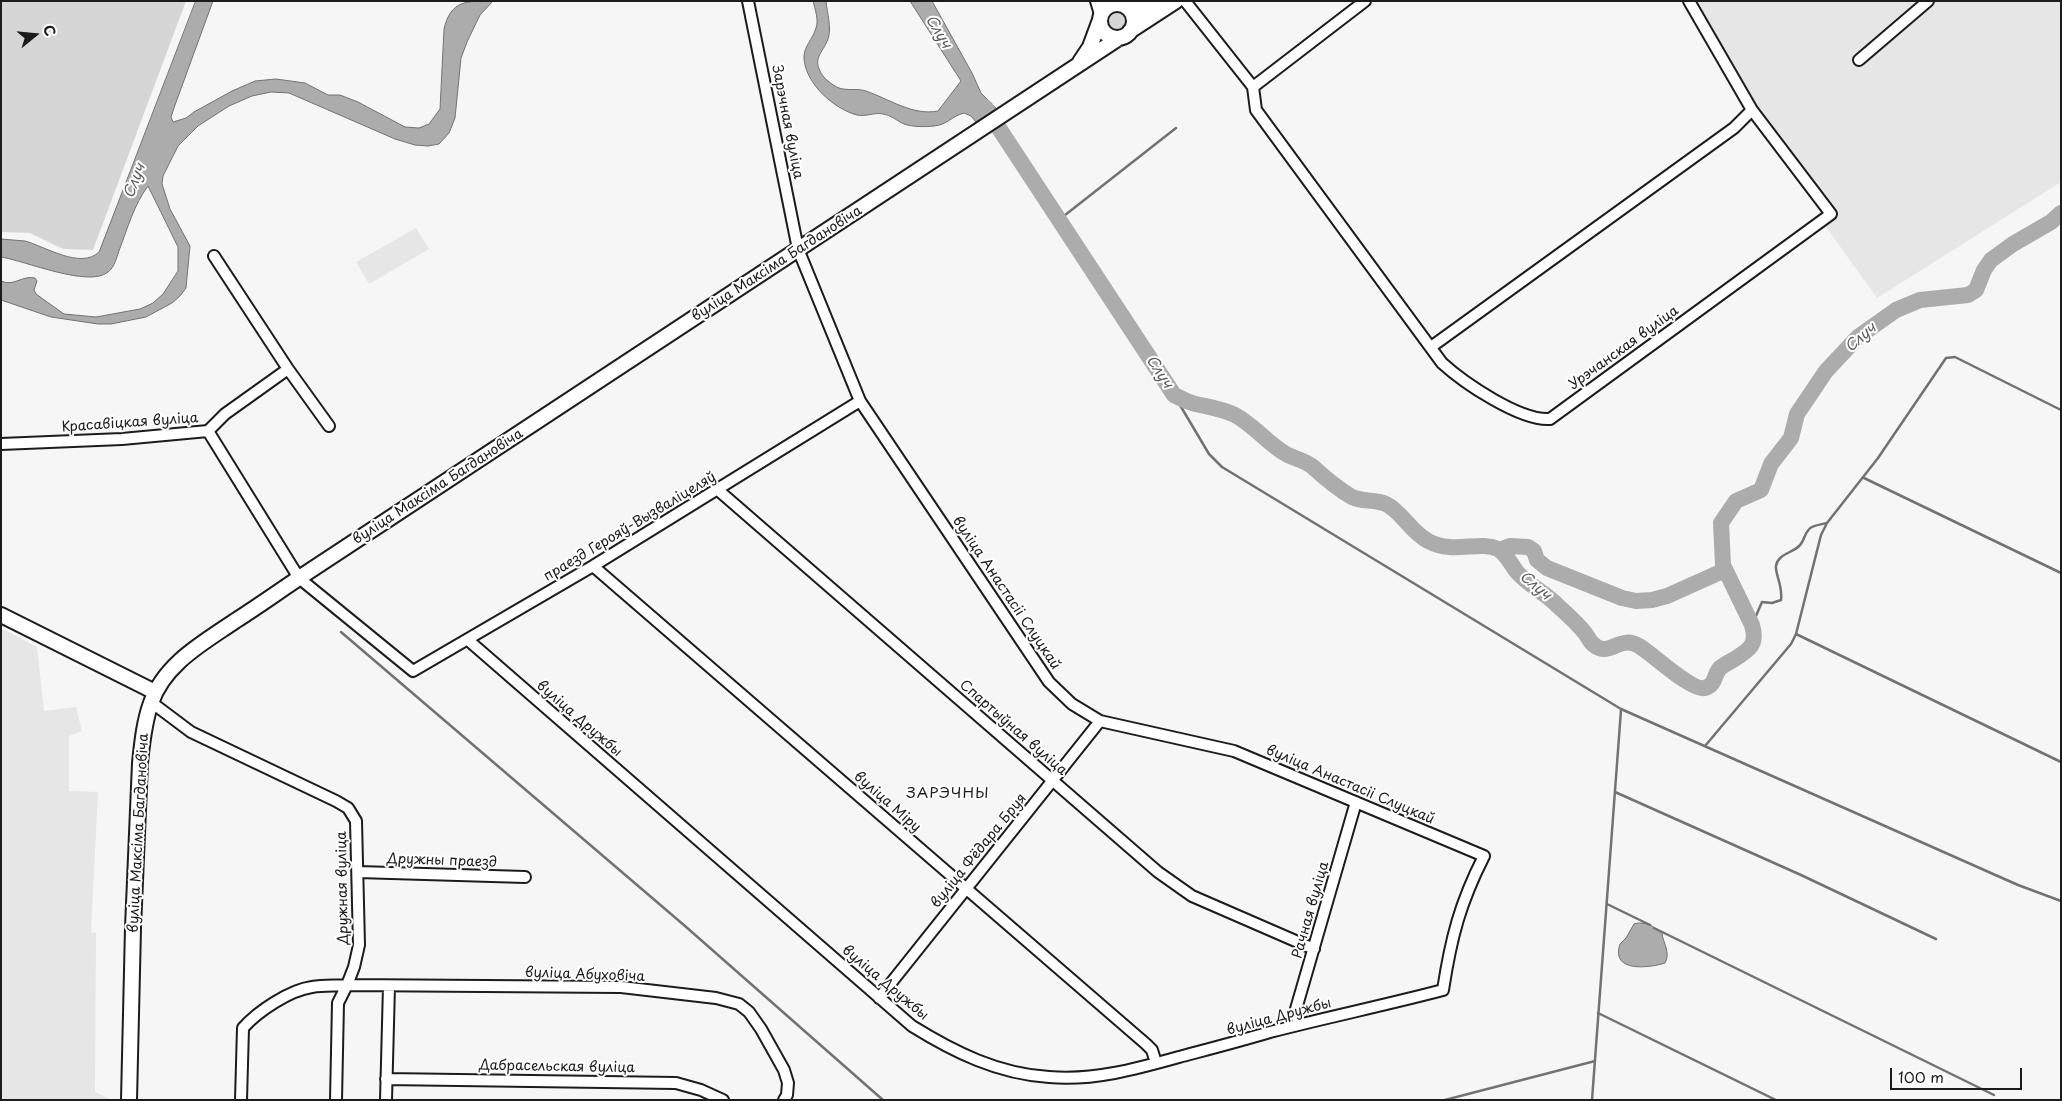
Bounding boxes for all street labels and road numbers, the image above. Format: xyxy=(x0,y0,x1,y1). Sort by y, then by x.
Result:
street label: Зарэчная вуліца xyxy=(768,64,806,180)
street label: вуліца Максіма Багдановіча xyxy=(689,203,865,325)
street label: Урэчанская вуліца xyxy=(1566,302,1682,394)
street label: Красавіцкая вуліца xyxy=(61,410,199,436)
street label: вуліца Максіма Багдановіча xyxy=(350,426,526,548)
street label: праезд Герояў-Вызваліцеляў xyxy=(541,469,719,585)
street label: вуліца Анастасіі Слуцкай xyxy=(948,513,1064,673)
street label: вуліца Дружбы xyxy=(533,677,625,761)
street label: Спартыўная вуліца xyxy=(956,677,1070,779)
street label: вуліца Максіма Багдановіча xyxy=(125,733,153,933)
street label: вуліца Анастасіі Слуцкай xyxy=(1263,742,1437,828)
street label: вуліца Міру xyxy=(850,768,924,836)
street label: вуліца Фёдара Бруя xyxy=(928,790,1030,912)
street label: Дружная вуліца xyxy=(334,831,352,945)
street label: Дружны праезд xyxy=(387,851,497,871)
street label: Рачная вуліца xyxy=(1289,860,1333,960)
street label: вуліца Дружбы xyxy=(838,942,932,1024)
street label: вуліца Абуховіча xyxy=(525,965,645,985)
street label: вуліца Дружбы xyxy=(1225,995,1333,1039)
street label: Дабрасельская вуліца xyxy=(479,1057,635,1077)

